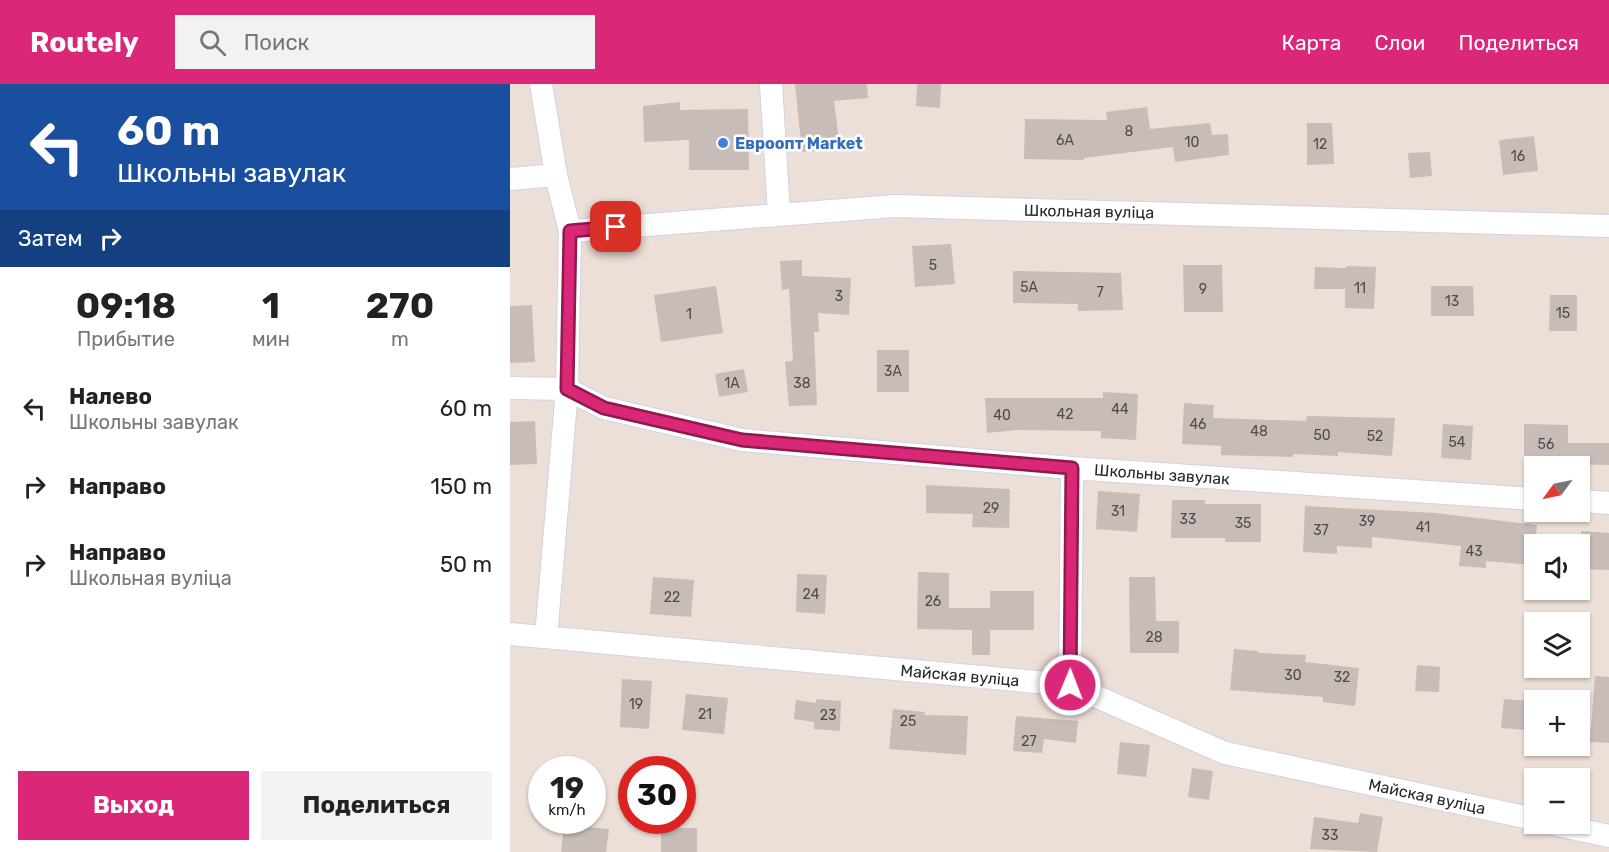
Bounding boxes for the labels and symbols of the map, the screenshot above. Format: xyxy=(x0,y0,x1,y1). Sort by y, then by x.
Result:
house number: 8 xyxy=(1125,123,1134,140)
house number: 6А xyxy=(1056,132,1075,149)
place label: Евроопт Market xyxy=(735,134,863,153)
house number: 10 xyxy=(1185,134,1200,151)
marker: Евроопт Market xyxy=(716,136,730,150)
house number: 12 xyxy=(1313,136,1327,153)
house number: 16 xyxy=(1511,148,1525,165)
pin xyxy=(590,201,641,252)
street label: Школьная вуліца xyxy=(1024,201,1154,222)
house number: 5 xyxy=(929,257,937,274)
house number: 5А xyxy=(1020,279,1038,296)
house number: 11 xyxy=(1354,280,1366,297)
house number: 9 xyxy=(1199,281,1207,298)
house number: 7 xyxy=(1096,284,1104,301)
house number: 3 xyxy=(835,288,843,305)
house number: 13 xyxy=(1445,293,1459,310)
house number: 15 xyxy=(1556,305,1570,322)
house number: 1 xyxy=(686,306,692,323)
house number: 3А xyxy=(884,363,903,380)
house number: 1А xyxy=(724,375,740,392)
house number: 38 xyxy=(793,375,811,392)
house number: 44 xyxy=(1111,401,1129,418)
house number: 42 xyxy=(1057,406,1073,423)
house number: 40 xyxy=(993,407,1011,424)
house number: 46 xyxy=(1189,416,1207,433)
house number: 48 xyxy=(1250,423,1268,440)
house number: 50 xyxy=(1313,427,1331,444)
house number: 52 xyxy=(1367,428,1383,445)
house number: 54 xyxy=(1448,434,1466,451)
house number: 56 xyxy=(1538,436,1554,453)
north arrow xyxy=(1524,456,1590,522)
street label: Школьны завулак xyxy=(1094,460,1231,489)
house number: 29 xyxy=(983,500,999,517)
house number: 31 xyxy=(1111,503,1125,520)
house number: 33 xyxy=(1180,511,1196,528)
house number: 39 xyxy=(1359,513,1375,530)
house number: 35 xyxy=(1235,515,1251,532)
house number: 41 xyxy=(1416,519,1430,536)
house number: 37 xyxy=(1313,522,1329,539)
house number: 43 xyxy=(1465,543,1483,560)
house number: 24 xyxy=(803,586,820,603)
house number: 22 xyxy=(664,589,680,606)
house number: 26 xyxy=(925,593,941,610)
house number: 28 xyxy=(1145,629,1163,646)
position arrow xyxy=(1038,653,1102,717)
street label: Майская вуліца xyxy=(900,661,1020,690)
house number: 30 xyxy=(1284,667,1302,684)
house number: 32 xyxy=(1334,669,1350,686)
house number: 19 xyxy=(629,696,643,713)
house number: 21 xyxy=(698,706,712,723)
house number: 23 xyxy=(820,707,836,724)
house number: 25 xyxy=(900,713,916,730)
house number: 27 xyxy=(1021,733,1037,750)
speed limit sign: 30 xyxy=(618,756,696,834)
street label: Майская вуліца xyxy=(1367,775,1487,818)
house number: 33 xyxy=(1322,827,1338,844)

